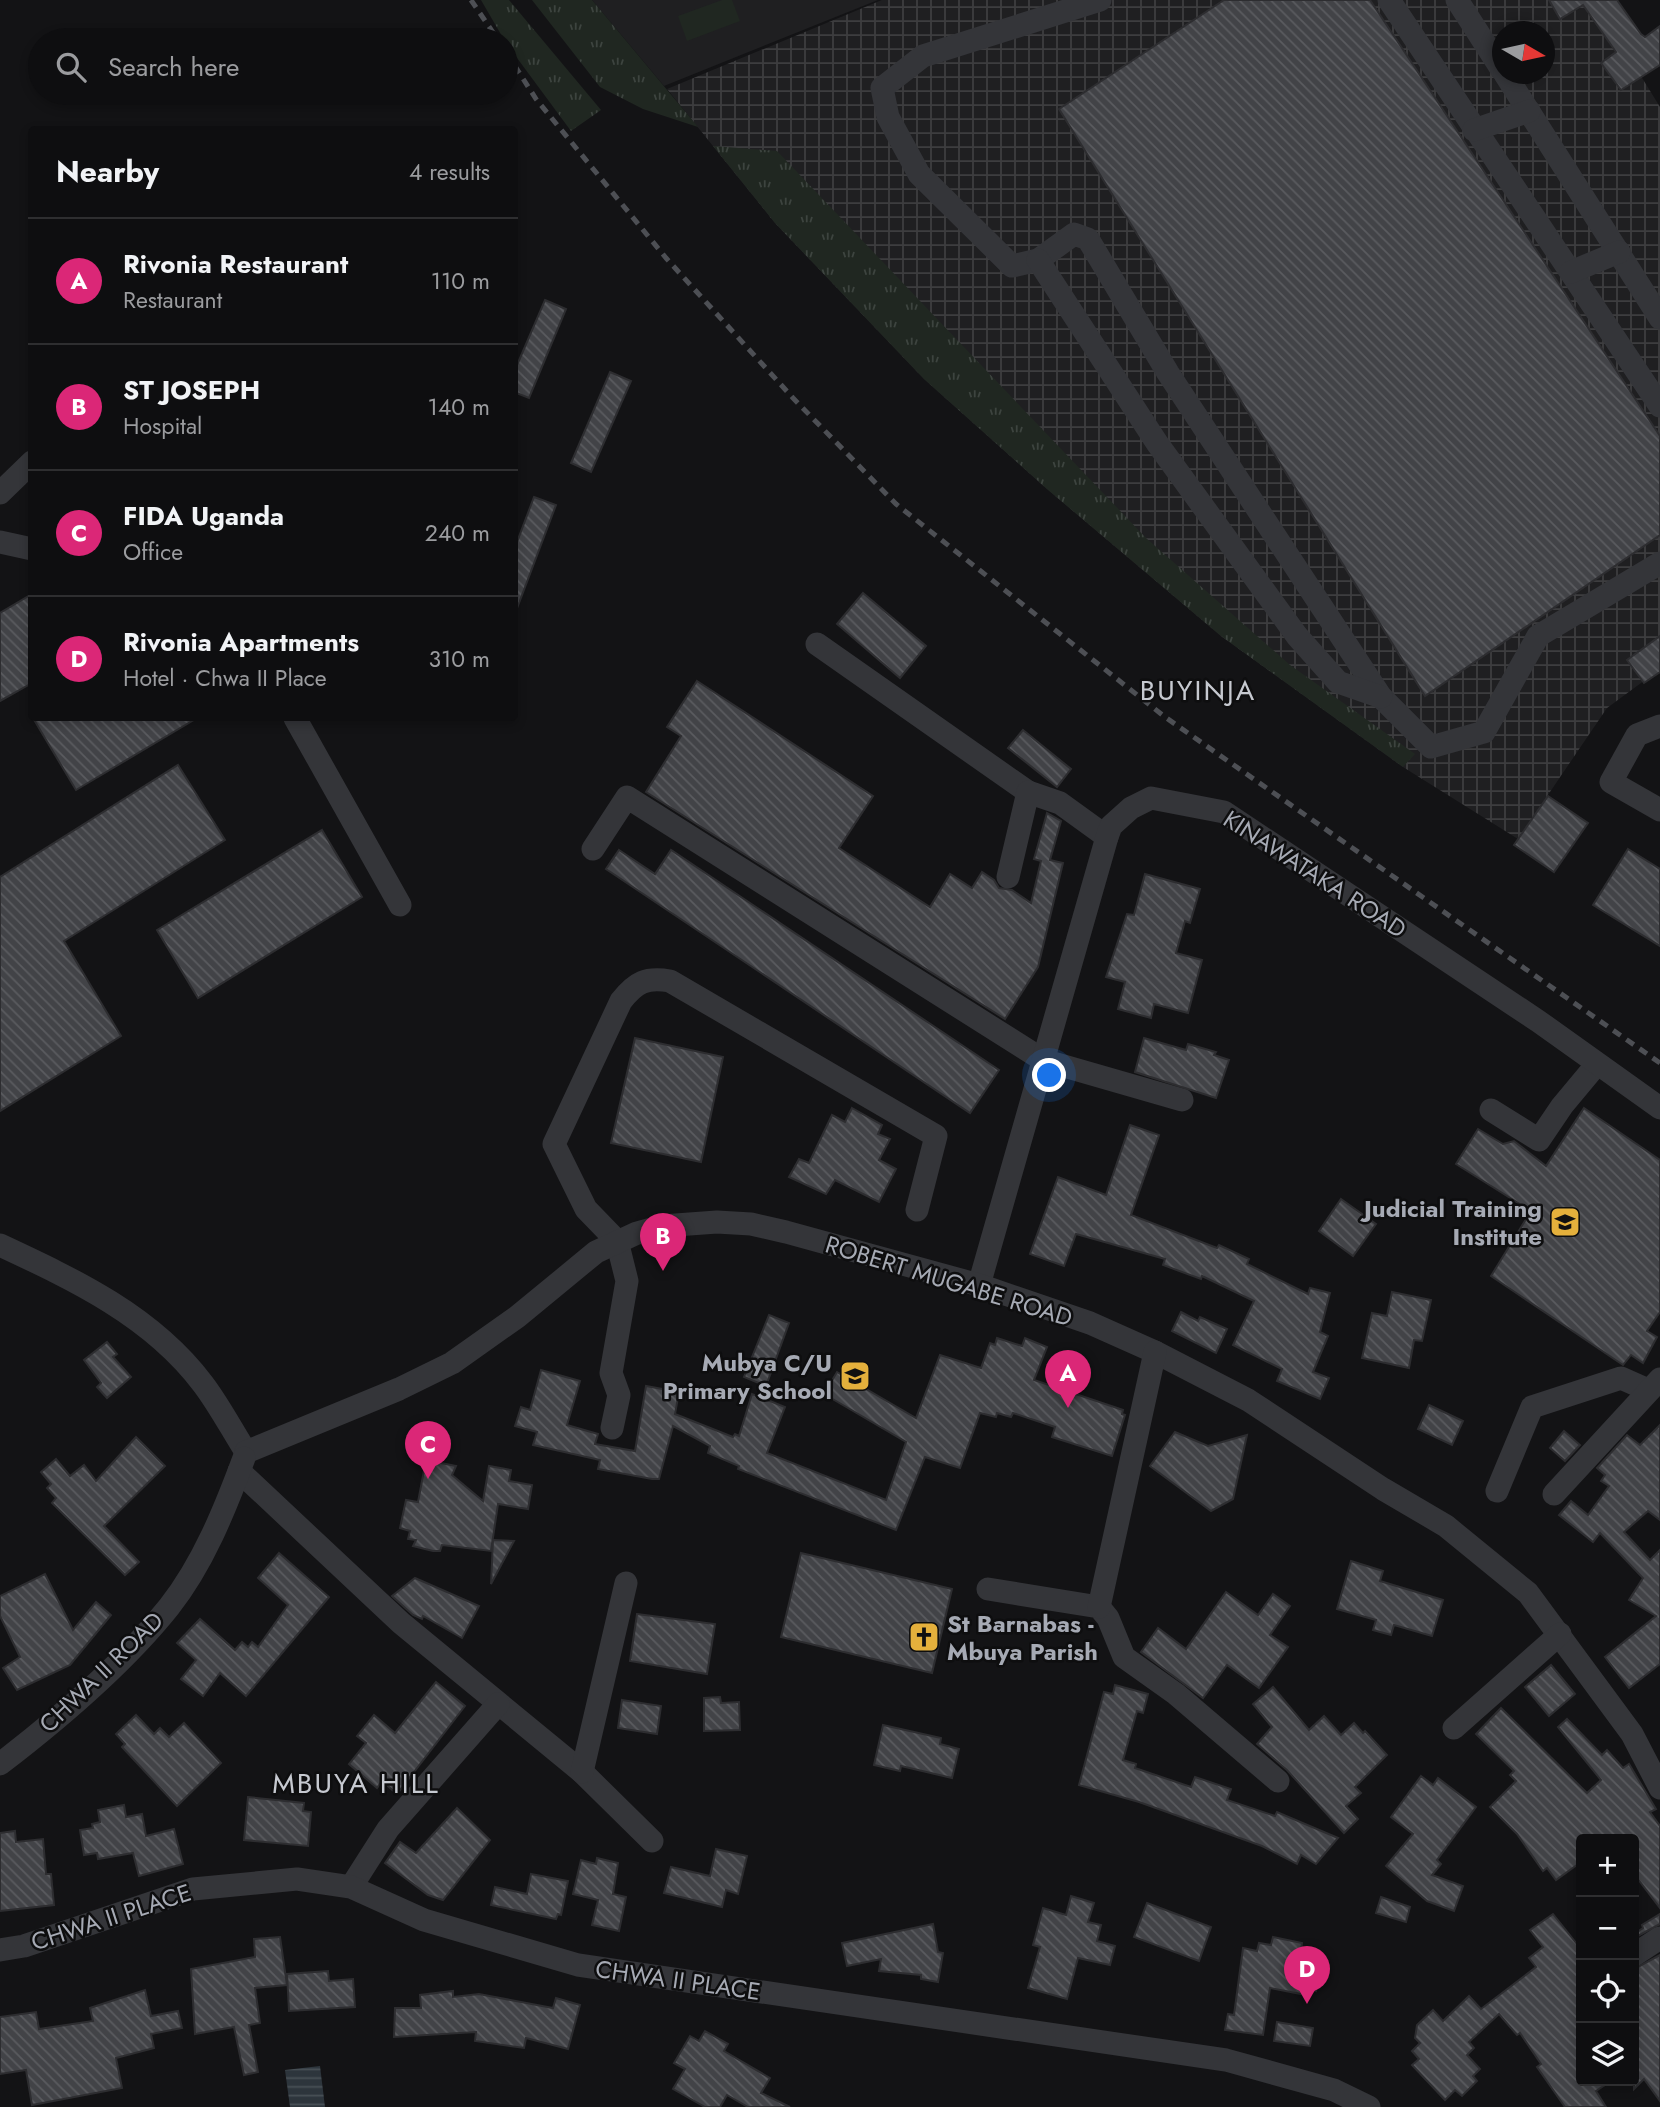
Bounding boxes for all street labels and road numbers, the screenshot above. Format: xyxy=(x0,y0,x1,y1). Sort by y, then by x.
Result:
street label: KINAWATAKA ROAD xyxy=(1217,802,1413,946)
street label: ROBERT MUGABE ROAD xyxy=(821,1227,1077,1335)
street label: CHWA II ROAD xyxy=(31,1604,171,1740)
street label: CHWA II PLACE xyxy=(26,1875,196,1959)
street label: CHWA II PLACE xyxy=(593,1951,763,2009)

